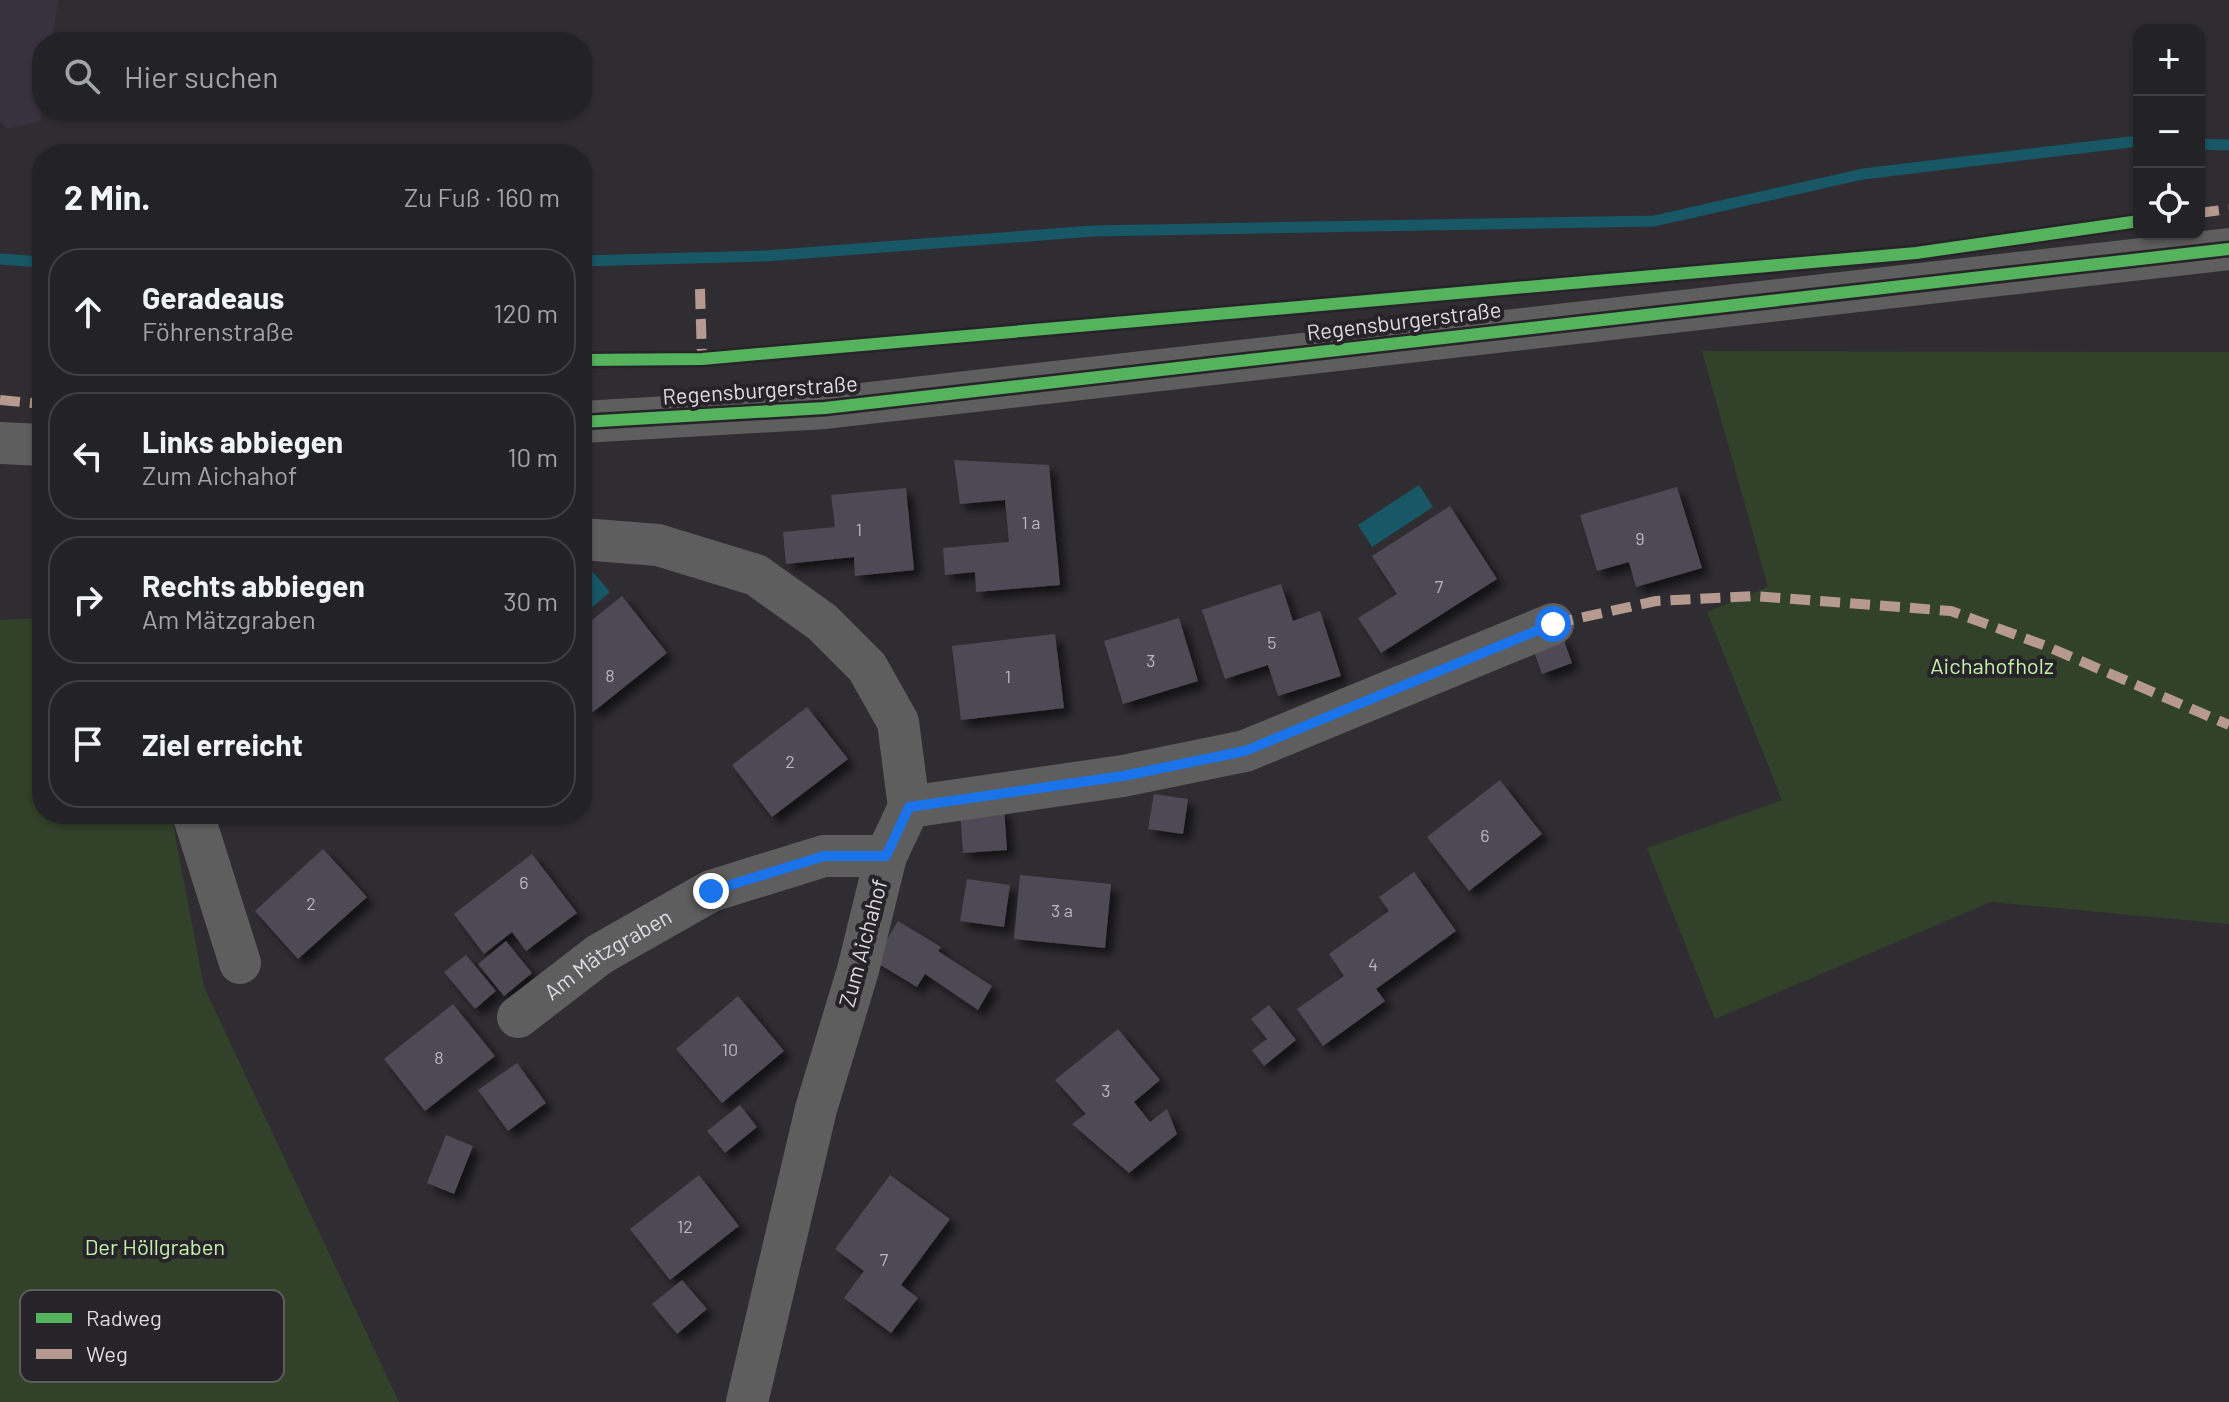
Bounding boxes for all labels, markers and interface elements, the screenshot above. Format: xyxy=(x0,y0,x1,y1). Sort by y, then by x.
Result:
map controls xyxy=(2133,24,2205,240)
button: + xyxy=(2133,24,2205,96)
search box xyxy=(32,32,592,120)
icon: search xyxy=(60,54,104,98)
text: Hier suchen xyxy=(124,58,278,94)
button: − xyxy=(2133,96,2205,168)
button: locate xyxy=(2133,168,2205,240)
text: 2 Min. xyxy=(64,176,150,217)
text: Zu Fuß · 160 m xyxy=(404,181,560,212)
text: Geradeaus xyxy=(142,279,284,315)
icon: ahead xyxy=(66,290,110,334)
street label: Regensburgerstraße xyxy=(1305,295,1503,345)
text: 120 m xyxy=(494,297,558,328)
text: Föhrenstraße xyxy=(142,315,294,346)
street label: Regensburgerstraße xyxy=(661,369,859,409)
text: Links abbiegen xyxy=(142,423,343,459)
icon: left xyxy=(66,434,110,478)
text: 10 m xyxy=(508,441,558,472)
text: Zum Aichahof xyxy=(142,459,297,490)
house number: 1 a xyxy=(1021,511,1041,533)
house number: 1 xyxy=(856,518,862,540)
house number: 9 xyxy=(1635,527,1645,549)
text: Rechts abbiegen xyxy=(142,567,365,603)
house number: 7 xyxy=(1435,575,1444,597)
icon: right xyxy=(66,578,110,622)
text: 30 m xyxy=(503,585,558,616)
text: Am Mätzgraben xyxy=(142,603,316,634)
route start xyxy=(1535,606,1571,642)
house number: 5 xyxy=(1267,631,1277,653)
house number: 3 xyxy=(1146,649,1156,671)
park label: Aichahofholz xyxy=(1930,652,2054,678)
house number: 8 xyxy=(605,664,615,686)
house number: 1 xyxy=(1005,665,1011,687)
icon: arrive xyxy=(66,722,110,766)
text: Ziel erreicht xyxy=(142,726,303,762)
house number: 2 xyxy=(785,750,795,772)
house number: 6 xyxy=(1480,824,1490,846)
house number: 6 xyxy=(519,871,529,893)
route end xyxy=(693,873,729,909)
street label: Zum Aichahof xyxy=(832,876,892,1010)
house number: 2 xyxy=(306,892,316,914)
house number: 3 a xyxy=(1051,899,1073,921)
street label: Am Mätzgraben xyxy=(538,902,676,1004)
house number: 4 xyxy=(1368,953,1378,975)
house number: 10 xyxy=(722,1038,738,1060)
house number: 8 xyxy=(434,1046,444,1068)
house number: 3 xyxy=(1101,1079,1111,1101)
house number: 12 xyxy=(677,1215,693,1237)
park label: Der Höllgraben xyxy=(85,1233,225,1259)
house number: 7 xyxy=(880,1248,889,1270)
legend xyxy=(20,1290,284,1382)
text: Radweg xyxy=(86,1304,162,1330)
text: Weg xyxy=(86,1340,128,1366)

